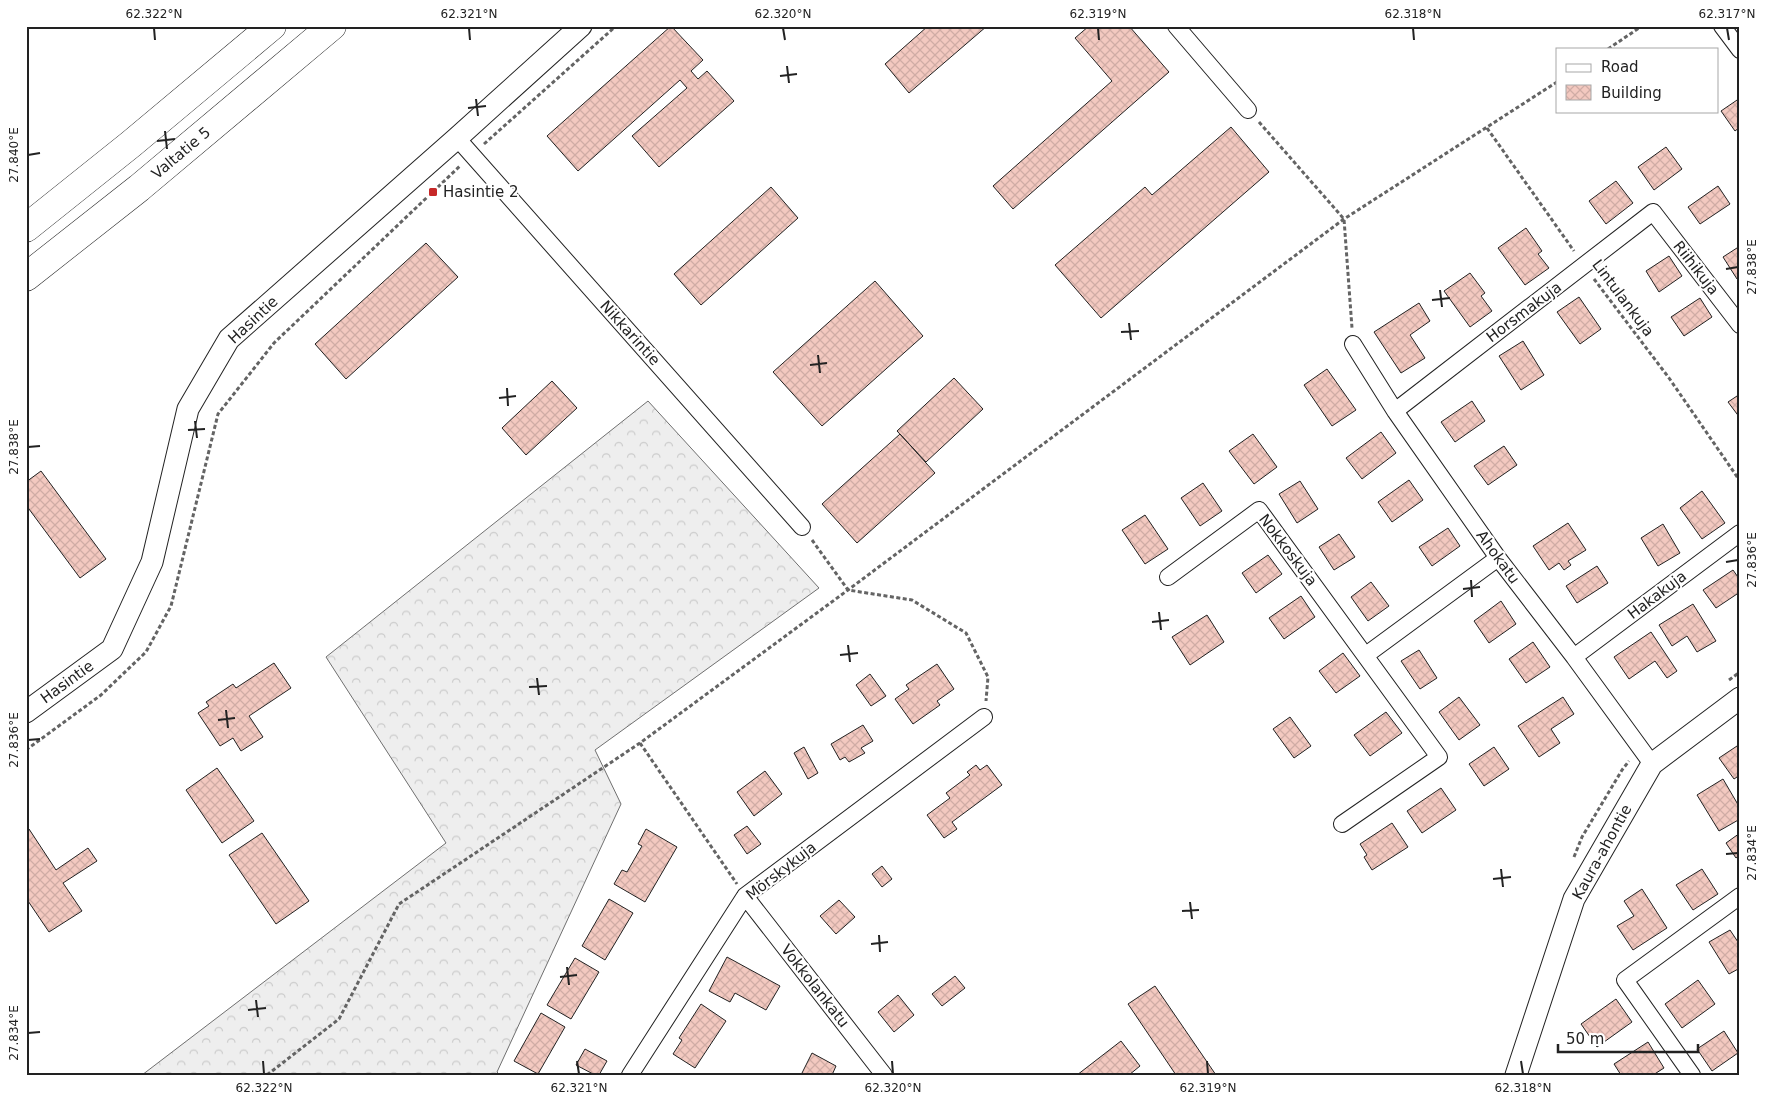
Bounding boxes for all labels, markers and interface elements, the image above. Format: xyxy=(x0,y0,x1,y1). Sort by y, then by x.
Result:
text: 62.322°N xyxy=(126,7,182,21)
text: 62.321°N xyxy=(441,7,497,21)
text: 62.320°N xyxy=(755,7,811,21)
text: 62.319°N xyxy=(1070,7,1126,21)
text: 62.318°N xyxy=(1385,7,1441,21)
text: 62.317°N xyxy=(1699,7,1755,21)
legend xyxy=(1556,48,1718,112)
text: Road xyxy=(1601,58,1639,76)
text: Building xyxy=(1601,84,1662,102)
street label: Valtatie 5 xyxy=(148,123,214,183)
text: 27.840°E xyxy=(7,127,21,183)
place label: Hasintie 2 xyxy=(443,183,519,201)
marker: Hasintie 2 xyxy=(427,186,439,198)
street label: Riihikuja xyxy=(1669,237,1723,299)
text: 27.838°E xyxy=(1745,239,1759,295)
street label: Lintulankuja xyxy=(1588,256,1658,340)
street label: Horsmakuja xyxy=(1483,278,1565,346)
street label: Hasintie xyxy=(224,293,282,347)
street label: Nikkarintie xyxy=(596,297,664,369)
text: 27.838°E xyxy=(7,419,21,475)
street label: Nokkoskuja xyxy=(1255,511,1321,589)
street label: Ahokatu xyxy=(1473,527,1523,587)
text: 27.836°E xyxy=(1745,532,1759,588)
street label: Hakakuja xyxy=(1624,567,1690,623)
street label: Hasintie xyxy=(37,657,97,707)
text: 27.836°E xyxy=(7,712,21,768)
street label: Kaura-ahontie xyxy=(1569,801,1635,903)
text: 27.834°E xyxy=(1745,825,1759,881)
street label: Mörskykuja xyxy=(742,838,820,904)
street label: Vokkolankatu xyxy=(777,941,853,1031)
text: 27.834°E xyxy=(7,1005,21,1061)
scale bar xyxy=(1558,1021,1698,1053)
text: 50 m xyxy=(1566,1030,1604,1048)
text: 62.322°N xyxy=(236,1081,292,1095)
text: 62.321°N xyxy=(551,1081,607,1095)
text: 62.320°N xyxy=(865,1081,921,1095)
text: 62.319°N xyxy=(1180,1081,1236,1095)
text: 62.318°N xyxy=(1495,1081,1551,1095)

